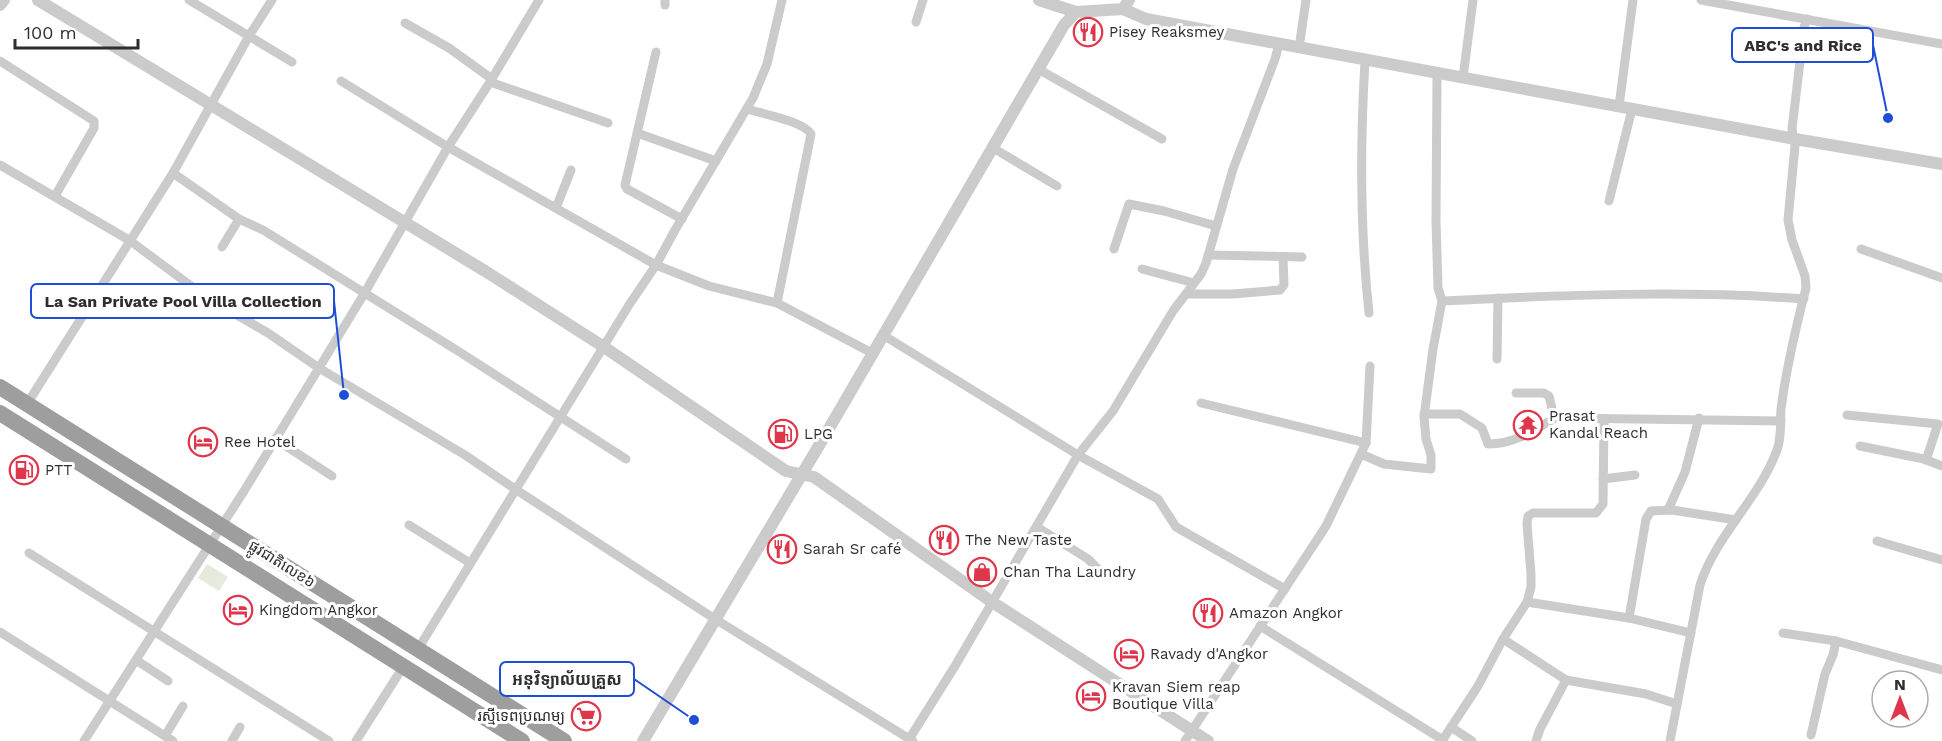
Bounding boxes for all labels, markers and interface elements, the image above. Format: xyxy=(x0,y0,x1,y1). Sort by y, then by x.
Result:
scale bar xyxy=(15,12,138,50)
restaurant icon: Pisey Reaksmey xyxy=(1072,16,1104,48)
text: 100 m xyxy=(24,22,77,43)
place label: Pisey Reaksmey xyxy=(1109,23,1225,41)
callout: ABC's and Rice xyxy=(1732,28,1873,62)
text: ABC's and Rice xyxy=(1744,36,1862,55)
callout: La San Private Pool Villa Collection xyxy=(31,284,334,318)
text: La San Private Pool Villa Collection xyxy=(44,292,322,311)
place label: Prasat Kandal Reach xyxy=(1549,407,1648,442)
temple icon: Prasat Kandal Reach xyxy=(1512,409,1544,441)
fuel station icon: LPG xyxy=(767,418,799,450)
place label: LPG xyxy=(804,425,833,443)
hotel icon: Ree Hotel xyxy=(187,426,219,458)
place label: Ree Hotel xyxy=(224,433,296,451)
fuel station icon: PTT xyxy=(8,454,40,486)
place label: PTT xyxy=(45,461,72,479)
restaurant icon: The New Taste xyxy=(928,524,960,556)
place label: The New Taste xyxy=(965,531,1072,549)
restaurant icon: Sarah Sr café xyxy=(766,533,798,565)
street label: ផ្លូវជាតិលេខ៦ xyxy=(243,536,319,595)
place label: Sarah Sr café xyxy=(803,540,901,558)
shop icon: Chan Tha Laundry xyxy=(966,556,998,588)
place label: Chan Tha Laundry xyxy=(1003,563,1136,581)
hotel icon: Kingdom Angkor xyxy=(222,594,254,626)
restaurant icon: Amazon Angkor xyxy=(1192,597,1224,629)
place label: Kingdom Angkor xyxy=(259,601,378,619)
place label: Amazon Angkor xyxy=(1229,604,1343,622)
hotel icon: Ravady d'Angkor xyxy=(1113,638,1145,670)
place label: Ravady d'Angkor xyxy=(1150,645,1268,663)
callout: អនុវិទ្យាល័យគ្រួស xyxy=(500,662,634,696)
text: អនុវិទ្យាល័យគ្រួស xyxy=(512,669,622,690)
north arrow xyxy=(1870,669,1930,729)
text: N xyxy=(1894,675,1906,694)
place label: Kravan Siem reap Boutique Villa xyxy=(1112,678,1241,713)
hotel icon: Kravan Siem reap Boutique Villa xyxy=(1075,680,1107,712)
supermarket icon: រស្មីទេពប្រណម្យ xyxy=(570,700,602,732)
place label: រស្មីទេពប្រណម្យ xyxy=(478,707,565,725)

